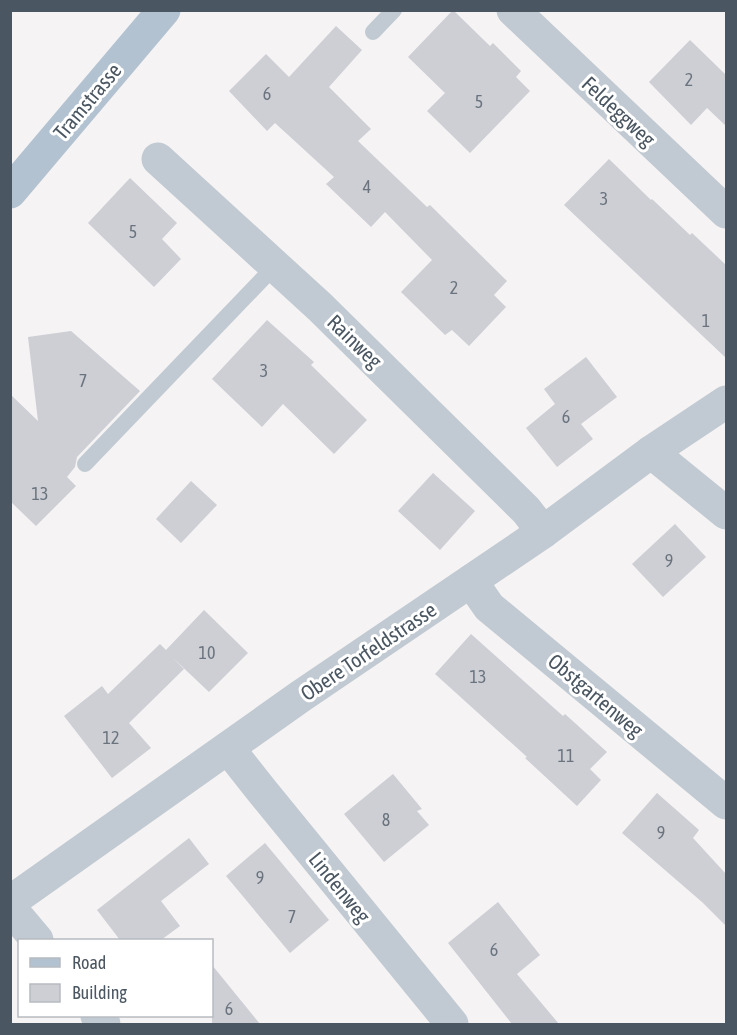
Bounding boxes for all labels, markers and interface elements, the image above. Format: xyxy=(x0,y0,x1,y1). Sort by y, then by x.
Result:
street label: Tramstrasse xyxy=(48,58,126,144)
house number: 2 xyxy=(685,69,693,90)
street label: Feldeggweg xyxy=(578,71,660,151)
house number: 6 xyxy=(263,83,271,104)
house number: 5 xyxy=(475,91,483,112)
house number: 4 xyxy=(363,176,371,197)
house number: 3 xyxy=(600,188,608,209)
house number: 5 xyxy=(129,221,137,242)
house number: 2 xyxy=(450,277,458,298)
street label: Rainweg xyxy=(323,309,387,373)
house number: 1 xyxy=(702,310,710,331)
house number: 3 xyxy=(260,360,268,381)
house number: 7 xyxy=(79,370,87,391)
house number: 6 xyxy=(562,406,570,427)
house number: 13 xyxy=(32,483,48,504)
house number: 9 xyxy=(665,550,673,571)
street label: Obere Torfeldstrasse xyxy=(296,597,440,705)
house number: 10 xyxy=(199,642,215,663)
street label: Obstgartenweg xyxy=(544,648,648,742)
house number: 13 xyxy=(470,666,486,687)
house number: 12 xyxy=(103,727,119,748)
house number: 11 xyxy=(558,745,574,766)
house number: 8 xyxy=(382,809,390,830)
house number: 9 xyxy=(657,822,665,843)
street label: Lindenweg xyxy=(304,847,376,927)
house number: 9 xyxy=(256,867,264,888)
house number: 7 xyxy=(288,906,296,927)
legend xyxy=(18,939,213,1017)
house number: 6 xyxy=(490,939,498,960)
text: Road xyxy=(72,952,106,973)
text: Building xyxy=(72,982,127,1003)
house number: 6 xyxy=(225,998,233,1019)

